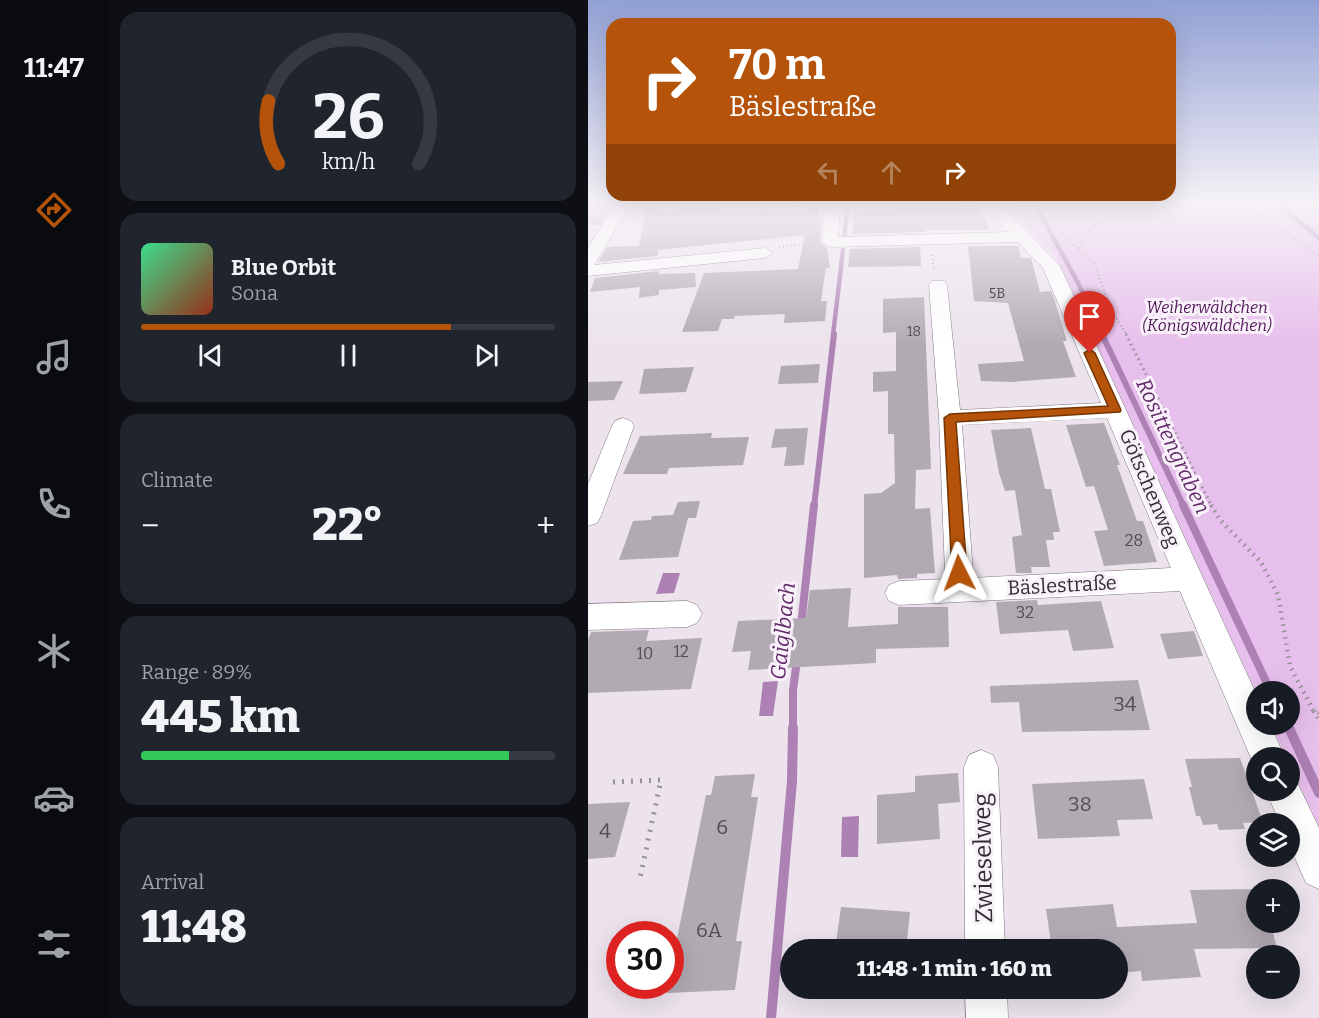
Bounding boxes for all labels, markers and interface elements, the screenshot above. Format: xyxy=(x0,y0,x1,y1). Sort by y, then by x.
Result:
text: 70 m xyxy=(729,40,825,90)
icon: right xyxy=(630,42,708,120)
text: 11:47 xyxy=(24,52,84,84)
text: 26 xyxy=(312,80,384,155)
text: Bäslestraße xyxy=(729,91,877,123)
text: km/h xyxy=(321,149,375,175)
icon: left xyxy=(812,156,845,189)
icon: ahead xyxy=(875,156,908,189)
icon: right xyxy=(938,156,971,189)
icon: directions xyxy=(33,189,75,231)
text: Blue Orbit xyxy=(231,254,336,281)
text: Sona xyxy=(231,281,278,305)
house number: 5B xyxy=(989,285,1005,302)
pin xyxy=(1064,291,1115,353)
park label: Weiherwäldchen (Königswäldchen) xyxy=(1142,298,1272,335)
icon: arrive xyxy=(1073,300,1106,333)
house number: 18 xyxy=(907,323,921,340)
icon: music xyxy=(33,336,75,378)
icon: previous xyxy=(194,339,227,372)
icon: pause xyxy=(332,339,365,372)
icon: next xyxy=(470,339,503,372)
water label: Rosittengraben xyxy=(1130,374,1216,518)
street label: Götschenweg xyxy=(1114,425,1186,551)
text: Climate xyxy=(141,468,213,492)
icon: phone xyxy=(33,483,75,525)
text: 22° xyxy=(312,498,383,552)
text: − xyxy=(141,506,159,546)
text: + xyxy=(536,506,555,546)
house number: 28 xyxy=(1125,531,1143,550)
position arrow xyxy=(927,541,991,605)
street label: Bäslestraße xyxy=(1007,570,1117,600)
water label: Gaiglbach xyxy=(765,581,801,681)
house number: 32 xyxy=(1016,603,1034,622)
icon: climate xyxy=(33,630,75,672)
house number: 12 xyxy=(673,642,689,661)
house number: 10 xyxy=(637,644,653,663)
text: Range · 89% xyxy=(141,660,252,684)
map controls xyxy=(1246,681,1300,999)
button: sound xyxy=(1246,681,1300,735)
text: 445 km xyxy=(141,690,300,744)
house number: 34 xyxy=(1113,692,1137,716)
button: search xyxy=(1246,747,1300,801)
icon: car xyxy=(33,777,75,819)
house number: 38 xyxy=(1068,792,1092,816)
street label: Zwieselweg xyxy=(968,793,998,923)
button: layers xyxy=(1246,813,1300,867)
house number: 6 xyxy=(716,815,728,839)
house number: 4 xyxy=(599,819,611,843)
text: Arrival xyxy=(141,870,204,894)
button: + xyxy=(1246,879,1300,933)
text: 11:48 xyxy=(141,900,247,954)
house number: 6A xyxy=(696,918,723,942)
speed limit sign: 30 xyxy=(606,921,684,999)
icon: filters xyxy=(33,923,75,965)
button: − xyxy=(1246,945,1300,999)
text: 11:48 · 1 min · 160 m xyxy=(857,955,1051,982)

